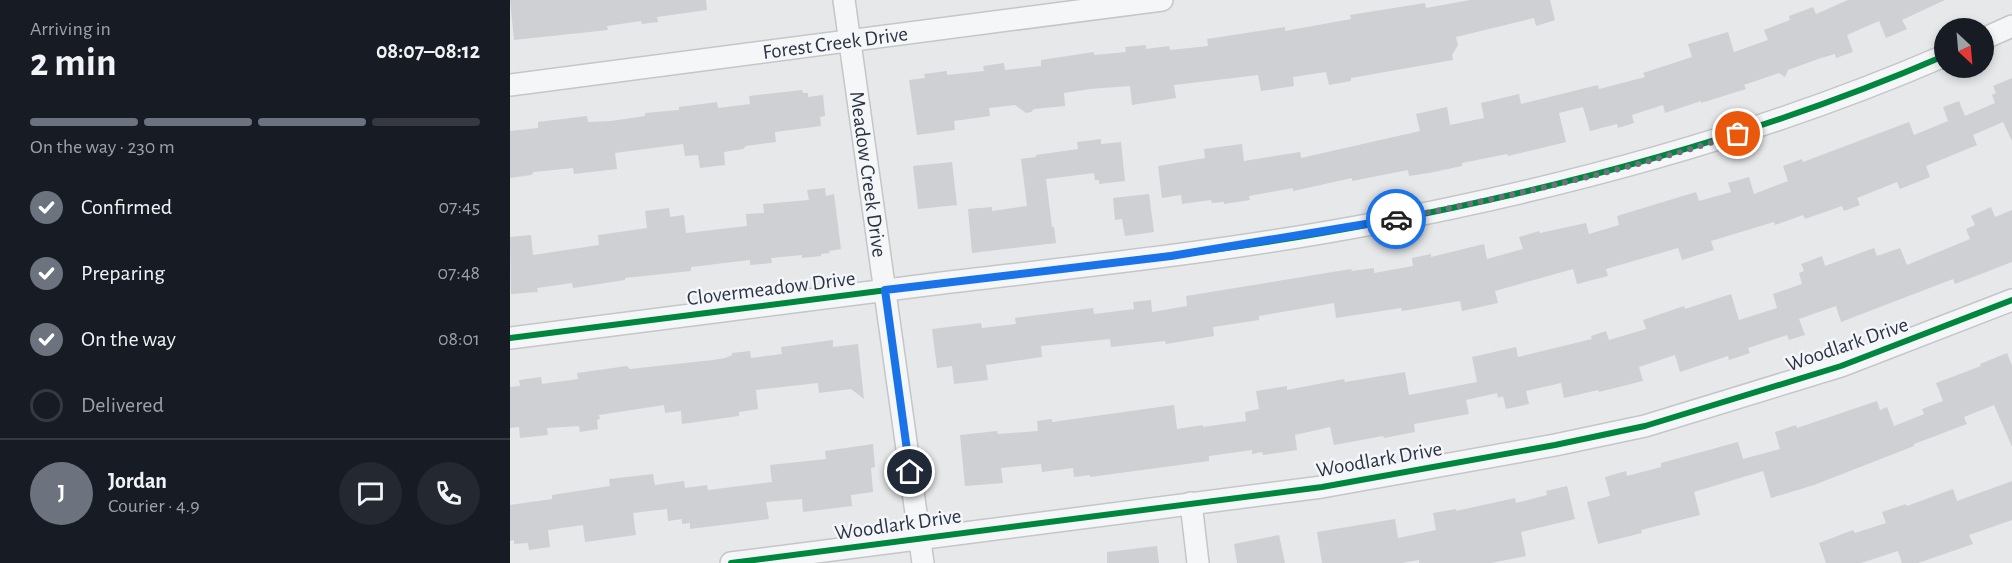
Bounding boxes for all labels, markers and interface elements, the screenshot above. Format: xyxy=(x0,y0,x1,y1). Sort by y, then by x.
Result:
north arrow xyxy=(1934,18,1994,78)
map controls xyxy=(1934,18,1994,78)
text: Arriving in xyxy=(30,19,111,39)
street label: Forest Creek Drive xyxy=(761,23,909,63)
text: 08:07–08:12 xyxy=(376,40,480,62)
text: 2 min xyxy=(30,44,117,83)
street label: Meadow Creek Drive xyxy=(846,90,890,259)
pin xyxy=(1712,108,1763,159)
icon: bag xyxy=(1721,117,1754,150)
text: On the way · 230 m xyxy=(30,137,175,157)
courier xyxy=(1366,189,1426,249)
icon: check xyxy=(30,191,63,224)
text: Confirmed xyxy=(81,196,172,218)
text: 07:45 xyxy=(439,197,480,217)
icon: car xyxy=(1380,203,1413,236)
icon: check xyxy=(30,257,63,290)
text: Preparing xyxy=(81,262,165,284)
text: 07:48 xyxy=(437,263,480,283)
street label: Clovermeadow Drive xyxy=(686,268,856,309)
street label: Woodlark Drive xyxy=(1783,314,1911,375)
icon: check xyxy=(30,323,63,356)
text: On the way xyxy=(81,328,176,350)
text: 08:01 xyxy=(438,329,480,349)
text: Delivered xyxy=(81,394,164,416)
street label: Woodlark Drive xyxy=(1314,438,1444,481)
pin xyxy=(884,446,935,497)
icon: home xyxy=(893,455,926,488)
button: chat xyxy=(339,462,402,525)
button: phone xyxy=(417,462,480,525)
text: Jordan xyxy=(108,470,167,492)
text: J xyxy=(58,482,65,504)
text: Courier · 4.9 xyxy=(108,496,200,516)
street label: Woodlark Drive xyxy=(833,505,963,544)

